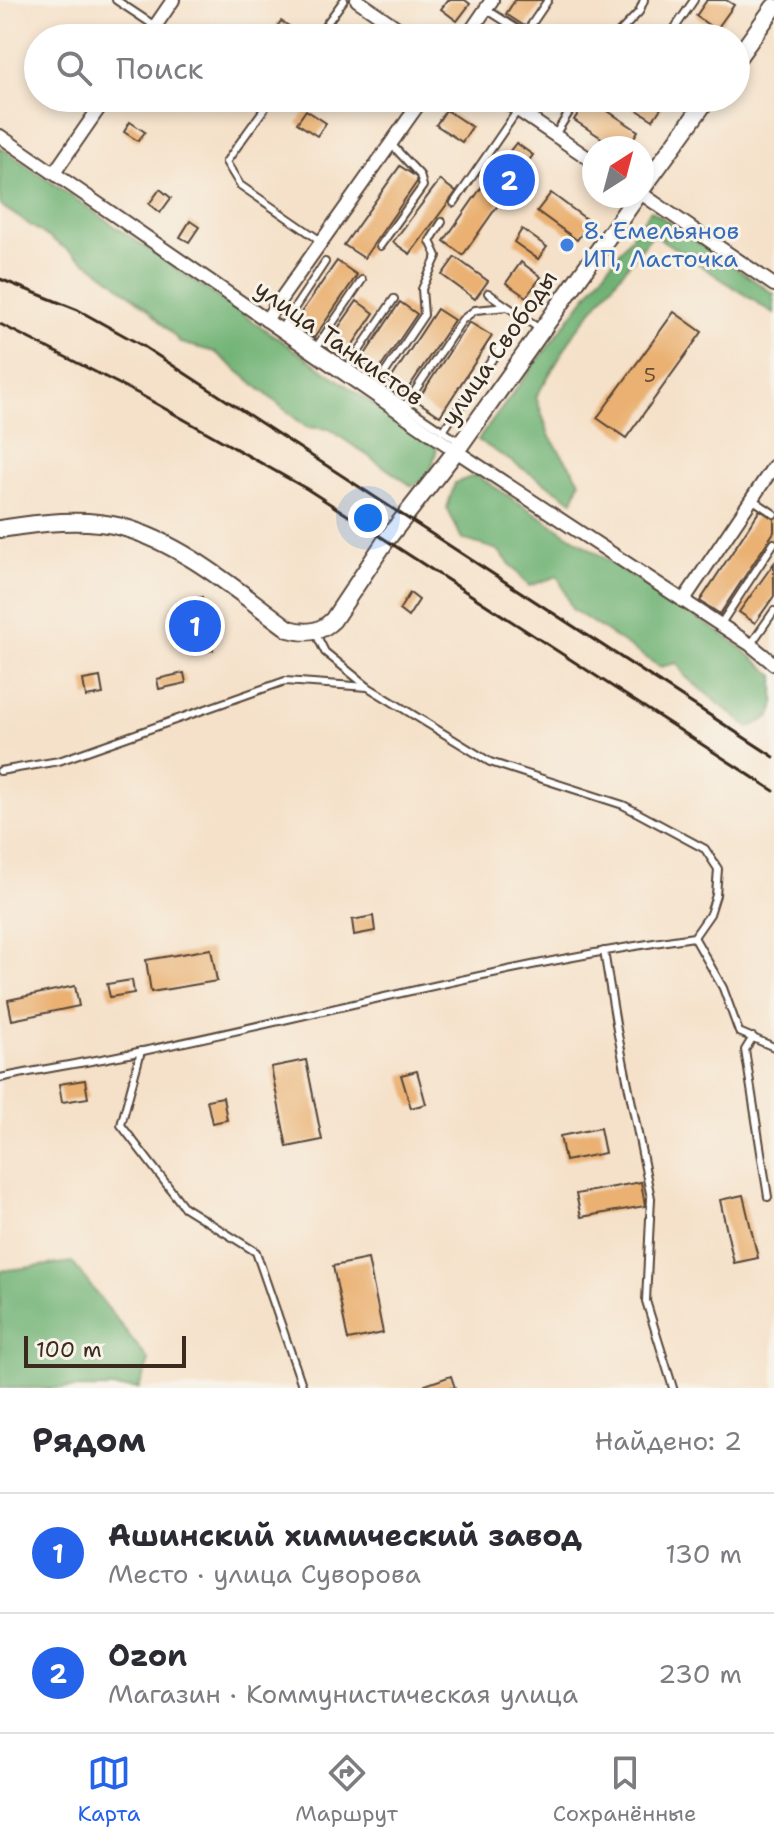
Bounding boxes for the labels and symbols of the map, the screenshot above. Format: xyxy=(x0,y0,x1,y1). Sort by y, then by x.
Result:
north arrow xyxy=(582,136,654,208)
pin: 2 xyxy=(483,150,535,210)
place label: 8. Емельянов ИП, Ласточка xyxy=(583,215,739,275)
marker: 8. Емельянов ИП, Ласточка xyxy=(558,236,576,254)
street label: улица Свободы xyxy=(433,264,565,432)
street label: улица Танкистов xyxy=(248,273,430,413)
house number: 5 xyxy=(644,362,656,388)
your location xyxy=(348,498,388,538)
pin: 1 xyxy=(169,596,221,656)
scale bar xyxy=(24,1332,186,1368)

